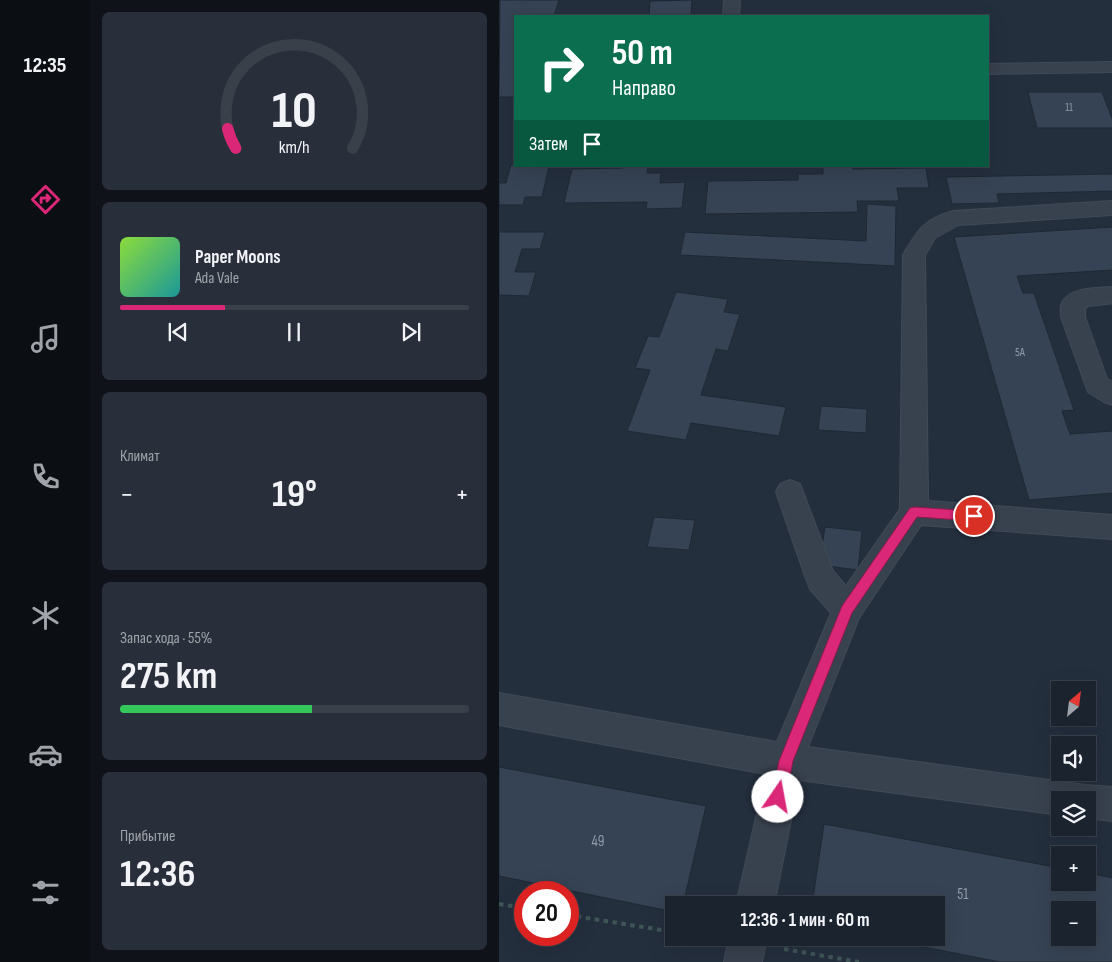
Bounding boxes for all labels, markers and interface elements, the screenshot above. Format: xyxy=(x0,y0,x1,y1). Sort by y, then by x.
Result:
text: 50 m xyxy=(612,32,673,75)
icon: right xyxy=(529,35,594,100)
text: 12:35 xyxy=(24,52,66,79)
text: Направо xyxy=(612,75,676,102)
text: 10 xyxy=(272,80,317,143)
house number: 11 xyxy=(1065,101,1073,114)
icon: arrive xyxy=(578,130,606,158)
text: Затем xyxy=(529,133,568,156)
text: km/h xyxy=(279,137,310,158)
icon: directions xyxy=(28,182,63,217)
text: Paper Moons xyxy=(195,246,281,269)
text: Ada Vale xyxy=(195,269,239,288)
icon: previous xyxy=(164,318,192,346)
icon: pause xyxy=(280,318,308,346)
icon: next xyxy=(397,318,425,346)
icon: music xyxy=(28,321,63,356)
house number: 5А xyxy=(1015,345,1026,360)
text: Климат xyxy=(120,447,160,466)
icon: phone xyxy=(28,459,63,494)
text: 19° xyxy=(272,472,317,517)
text: − xyxy=(120,478,134,511)
text: + xyxy=(455,478,469,511)
pin xyxy=(953,495,995,537)
icon: arrive xyxy=(960,502,988,530)
icon: climate xyxy=(28,598,63,633)
text: Запас хода · 55% xyxy=(120,629,212,648)
text: 275 km xyxy=(120,654,217,699)
north arrow xyxy=(1051,681,1097,726)
map controls xyxy=(1051,681,1096,946)
button: sound xyxy=(1051,736,1096,781)
icon: car xyxy=(28,737,63,772)
position arrow xyxy=(751,770,803,822)
button: layers xyxy=(1051,791,1096,836)
text: Прибытие xyxy=(120,827,175,846)
house number: 49 xyxy=(592,832,604,851)
button: + xyxy=(1051,846,1096,891)
text: 12:36 xyxy=(120,852,195,897)
icon: filters xyxy=(28,875,63,910)
speed limit sign: 20 xyxy=(514,881,579,946)
house number: 51 xyxy=(957,885,969,904)
button: − xyxy=(1051,901,1096,946)
text: 12:36 · 1 мин · 60 m xyxy=(741,909,870,932)

